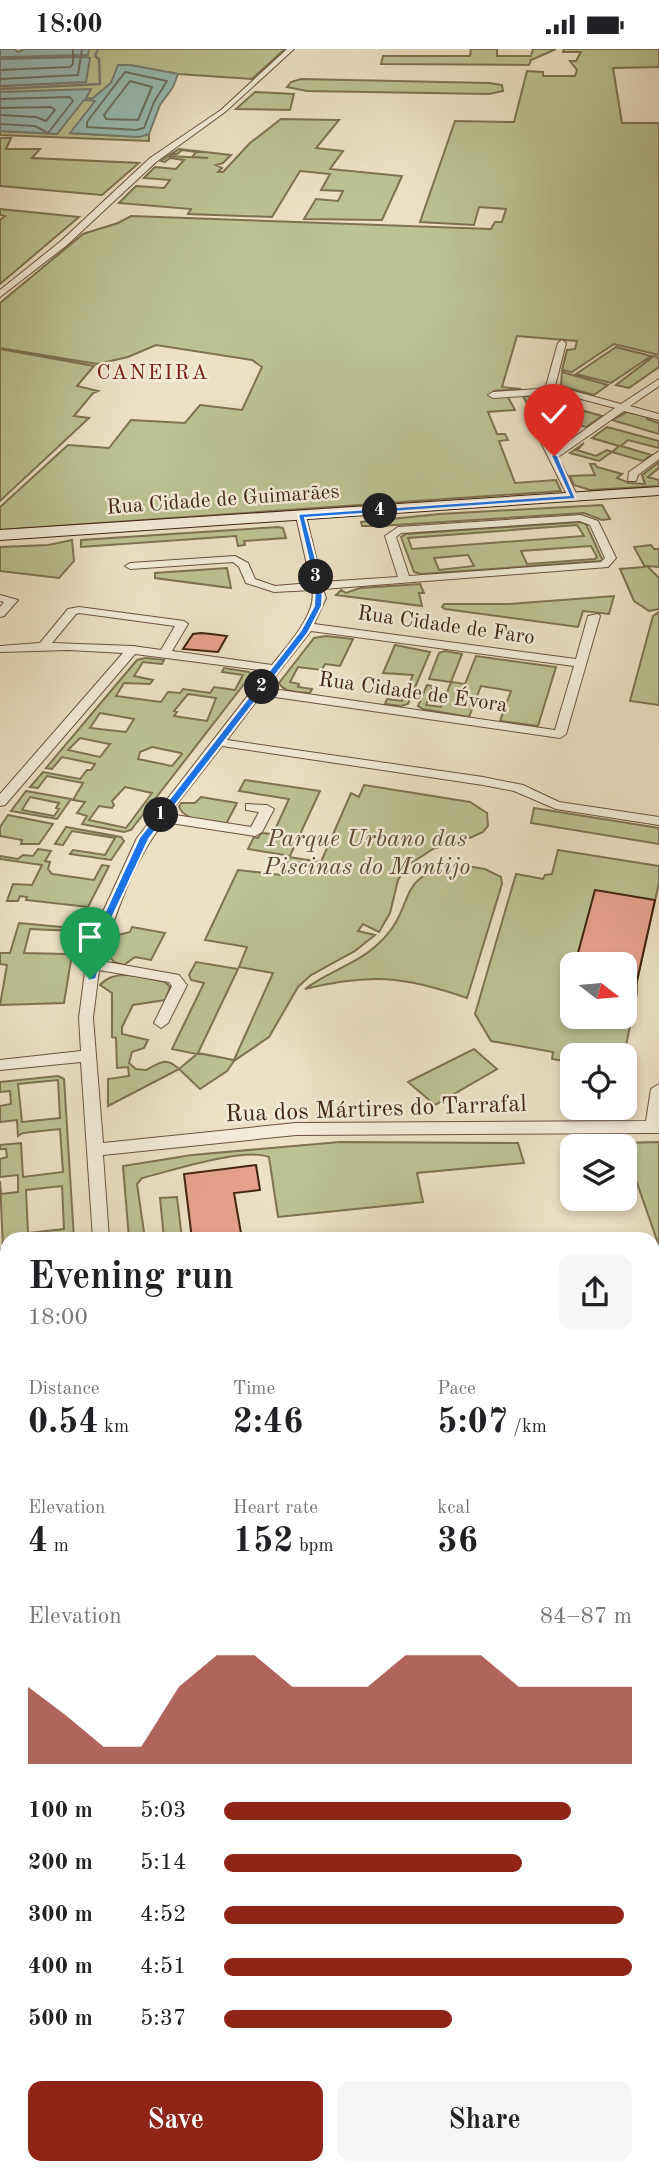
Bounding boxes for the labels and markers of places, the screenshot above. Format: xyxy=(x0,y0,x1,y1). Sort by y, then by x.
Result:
pin xyxy=(524,384,584,456)
pin: 4 xyxy=(362,493,398,529)
pin: 3 xyxy=(298,559,334,595)
pin: 2 xyxy=(244,669,280,705)
pin: 1 xyxy=(144,797,178,833)
pin xyxy=(60,907,120,979)

